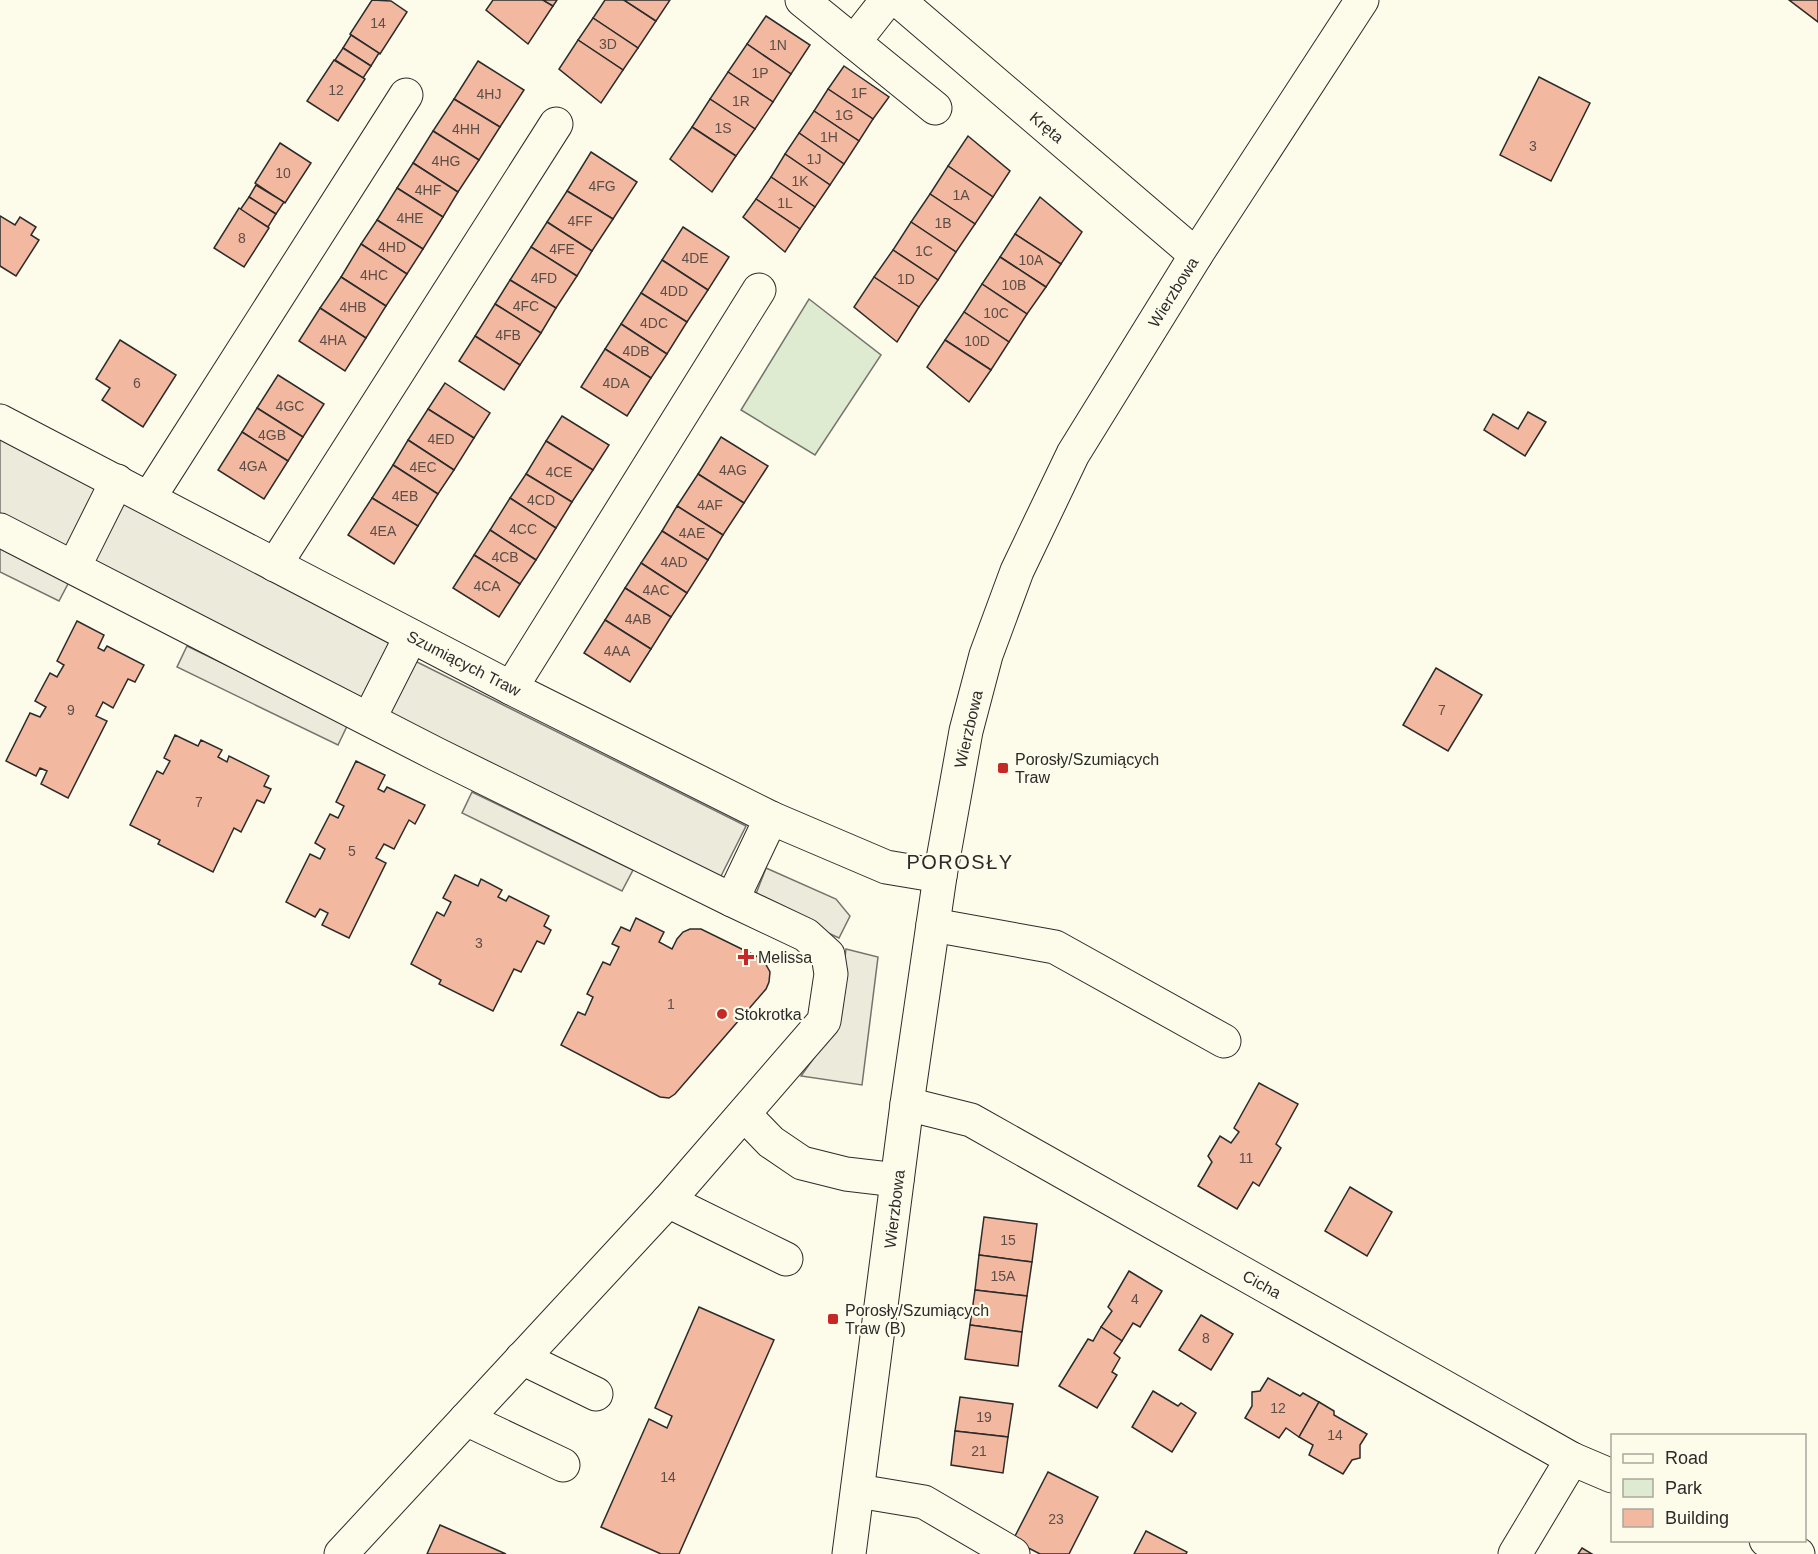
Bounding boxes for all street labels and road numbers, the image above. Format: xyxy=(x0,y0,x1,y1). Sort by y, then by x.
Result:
street label: Kręta xyxy=(1027,109,1067,146)
street label: Wierzbowa xyxy=(1145,254,1202,330)
street label: Szumiących Traw xyxy=(404,627,524,700)
street label: Wierzbowa xyxy=(951,689,986,770)
street label: Wierzbowa xyxy=(881,1169,908,1249)
street label: Cicha xyxy=(1240,1267,1284,1302)

